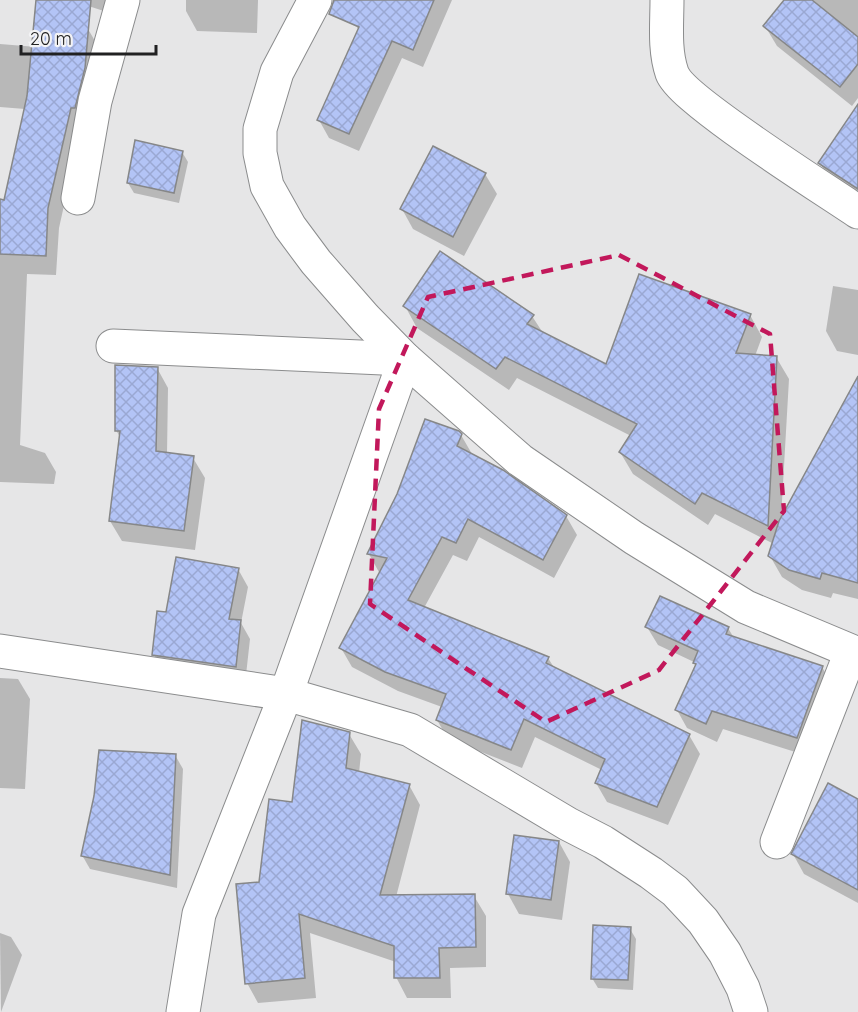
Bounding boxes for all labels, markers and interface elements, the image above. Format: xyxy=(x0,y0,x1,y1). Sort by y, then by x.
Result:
scale bar xyxy=(21,18,156,56)
text: 20 m xyxy=(30,27,72,50)

